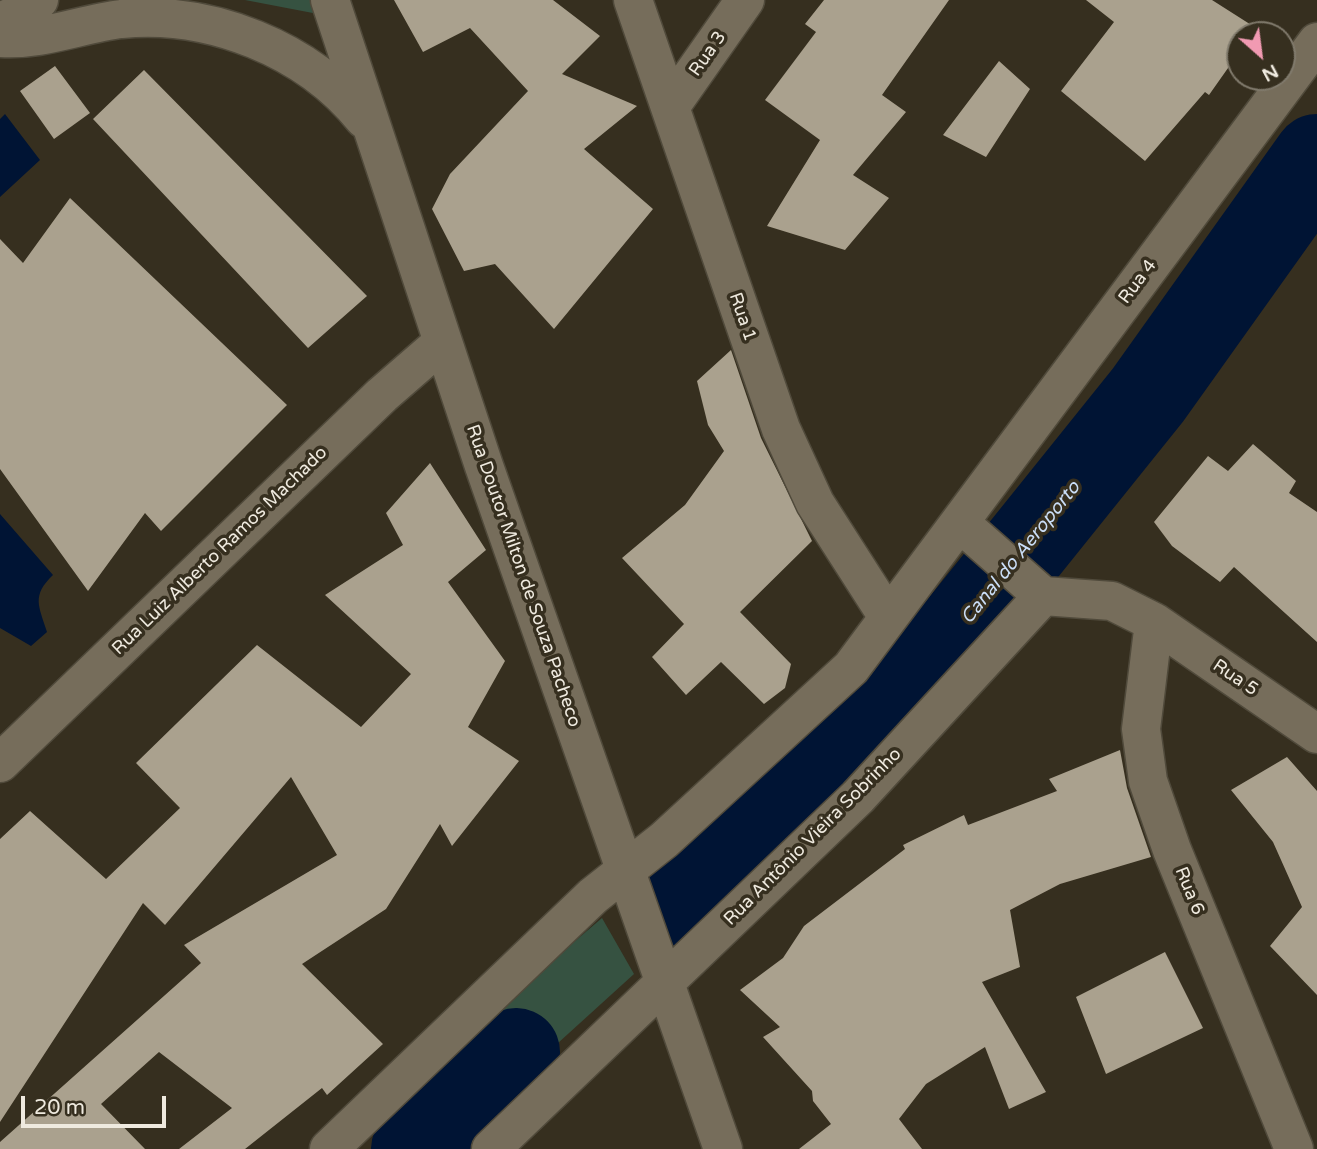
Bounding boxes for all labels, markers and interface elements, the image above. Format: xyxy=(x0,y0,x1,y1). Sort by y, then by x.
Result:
north arrow xyxy=(1226,21,1296,91)
street label: Rua 3 xyxy=(685,27,731,81)
text: N xyxy=(1258,59,1282,86)
street label: Rua 4 xyxy=(1114,256,1162,308)
street label: Rua 1 xyxy=(724,290,760,344)
street label: Rua Doutor Milton de Souza Pacheco xyxy=(461,422,585,730)
street label: Rua Luiz Alberto Ramos Machado xyxy=(108,442,332,660)
water label: Canal do Aeroporto xyxy=(956,477,1086,629)
street label: Rua 5 xyxy=(1208,655,1262,701)
street label: Rua Antônio Vieira Sobrinho xyxy=(720,744,906,930)
street label: Rua 6 xyxy=(1170,864,1208,918)
scale bar xyxy=(24,1082,170,1126)
text: 20 m xyxy=(34,1095,85,1120)

